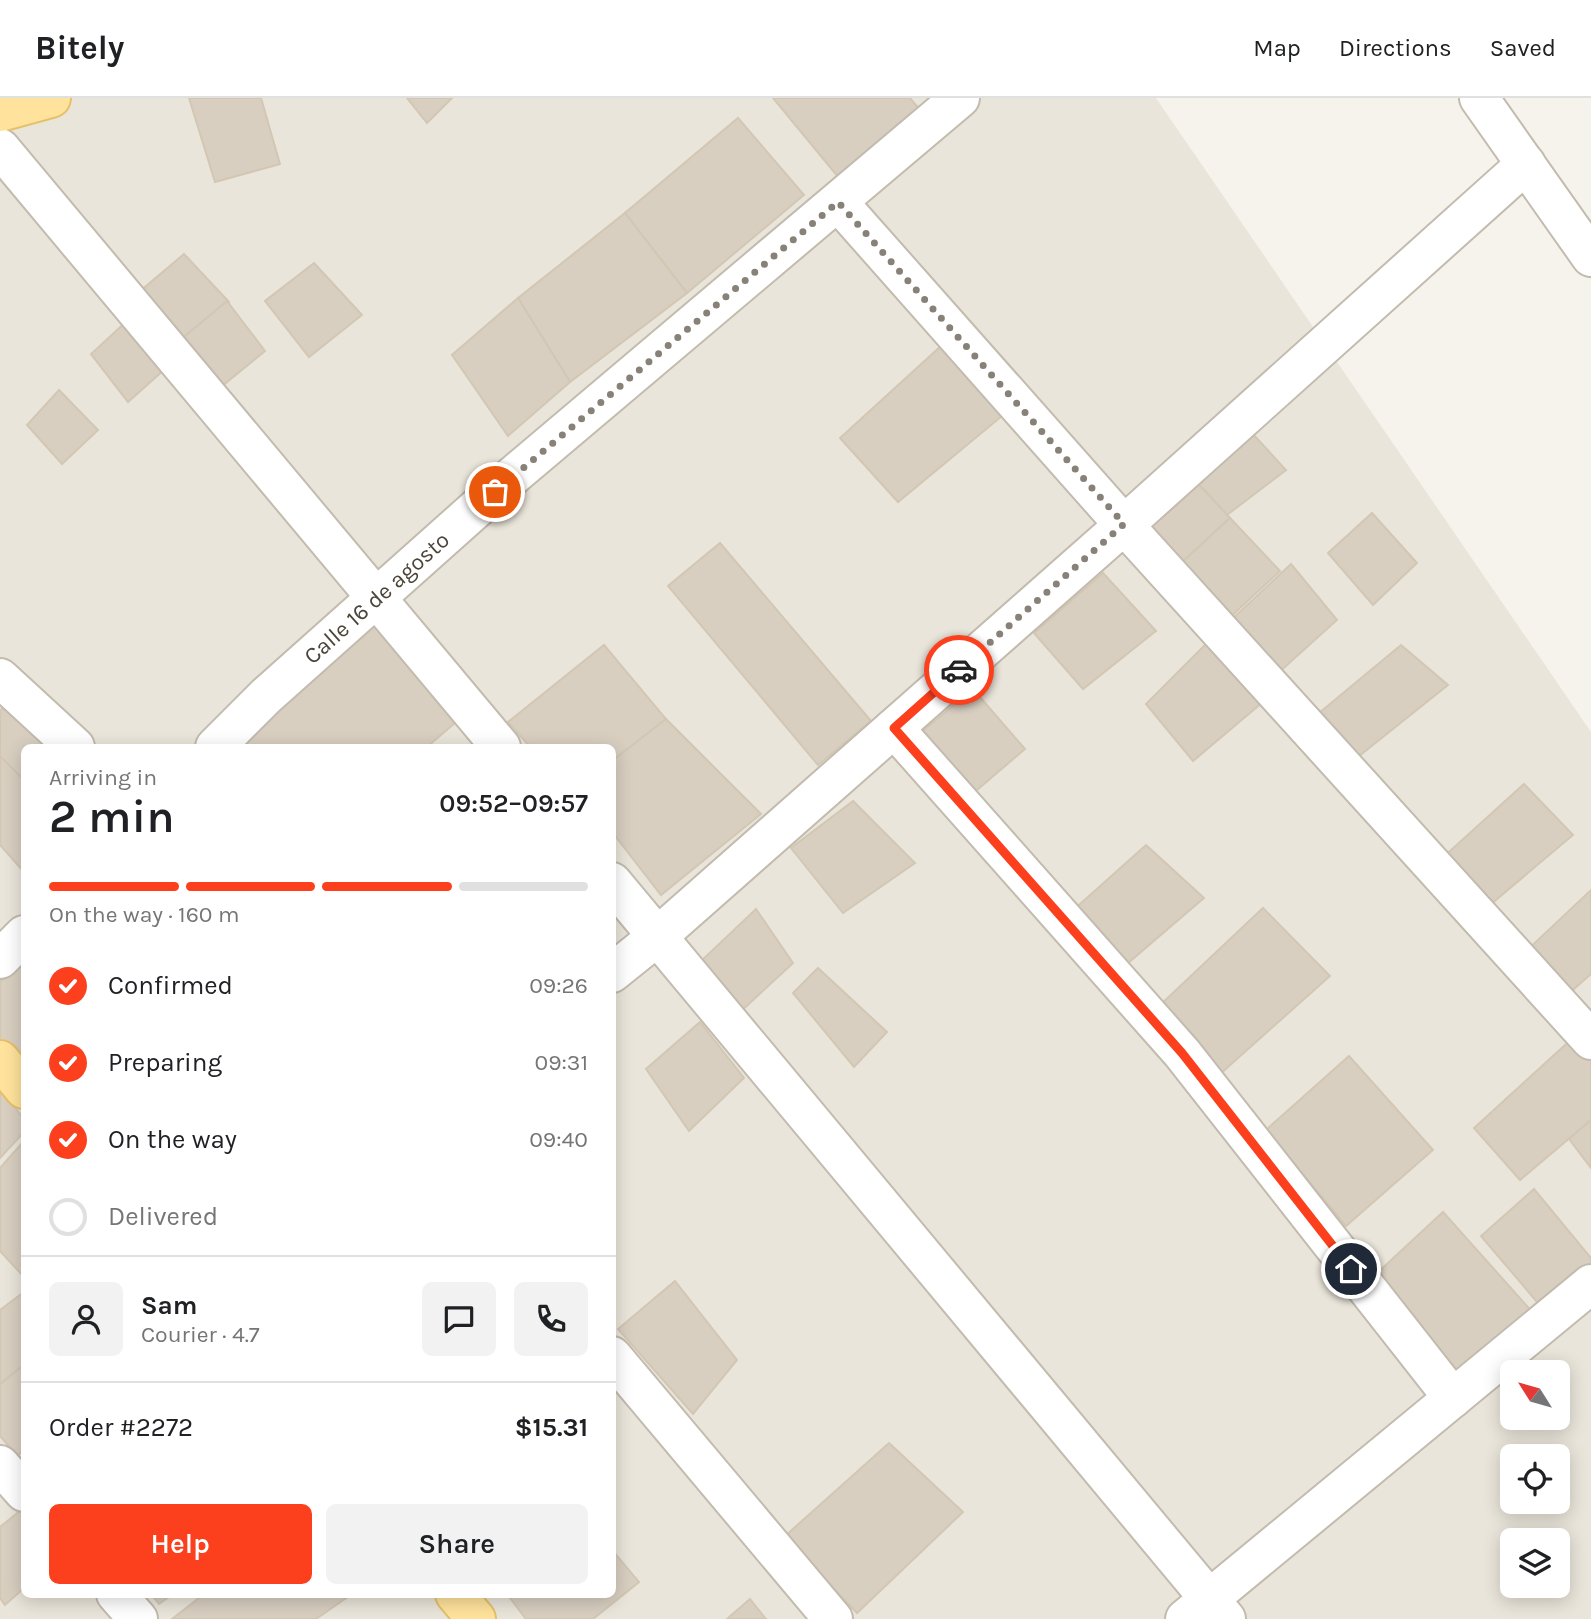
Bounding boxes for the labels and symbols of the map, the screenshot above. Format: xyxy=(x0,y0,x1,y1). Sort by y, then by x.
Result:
pin xyxy=(465,462,525,522)
street label: Calle 16 de agosto xyxy=(298,526,455,670)
courier xyxy=(924,635,994,705)
pin xyxy=(1321,1239,1381,1299)
north arrow xyxy=(1500,1360,1570,1430)

